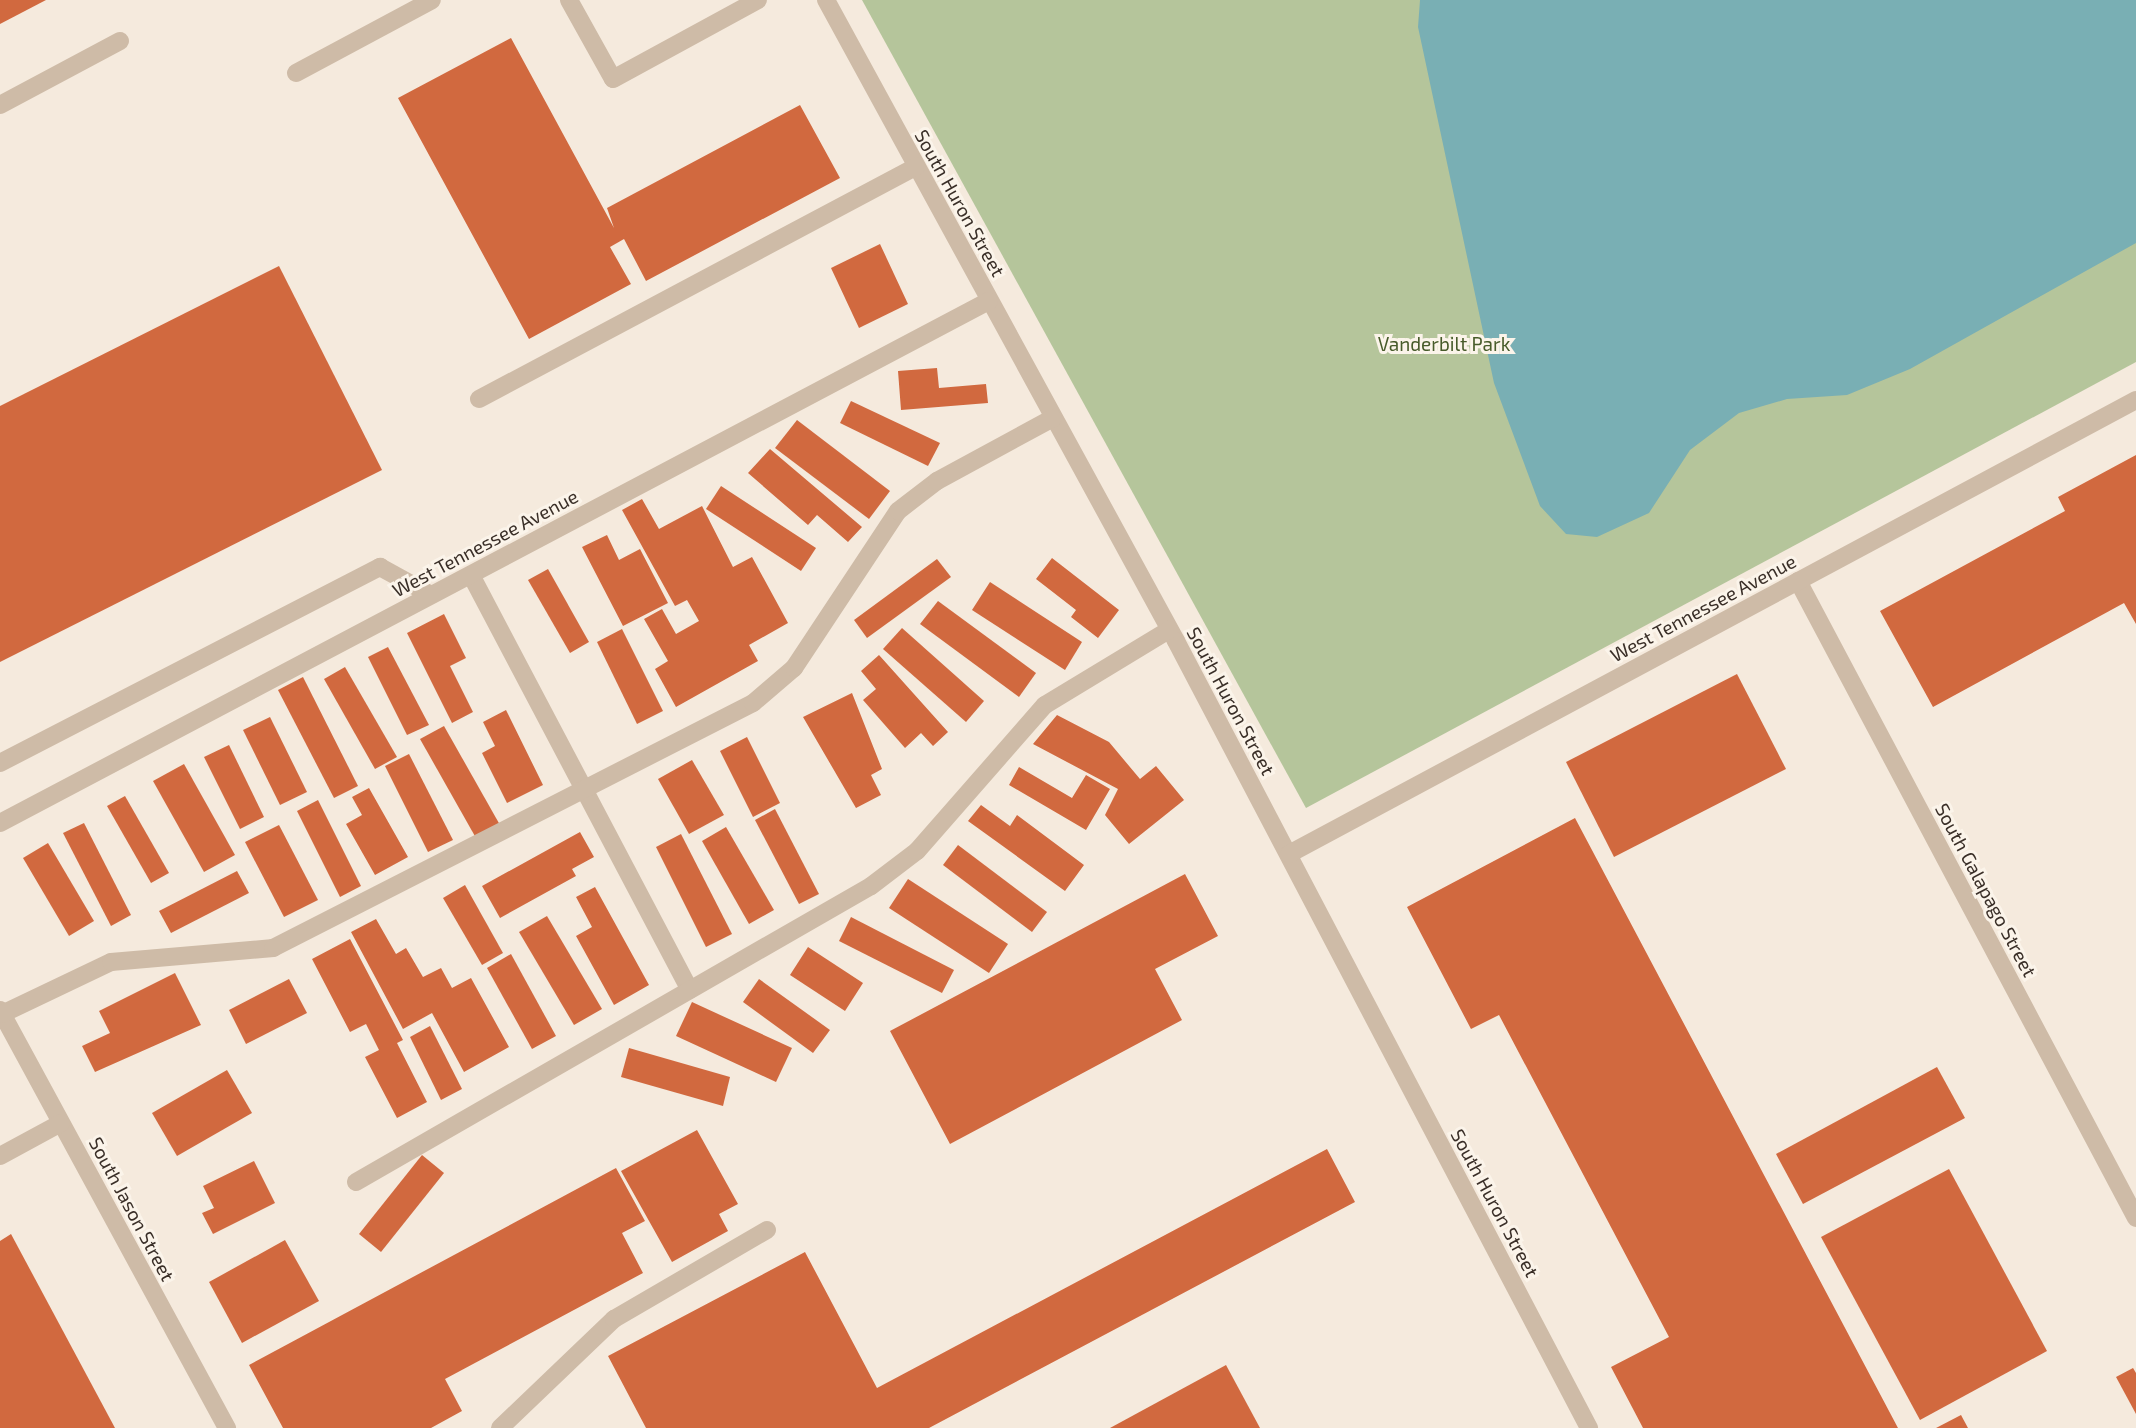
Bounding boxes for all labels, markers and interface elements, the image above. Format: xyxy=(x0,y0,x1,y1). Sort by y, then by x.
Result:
street label: South Huron Street xyxy=(910,126,1010,280)
park label: Vanderbilt Park xyxy=(1378,333,1510,355)
street label: West Tennessee Avenue xyxy=(388,484,582,602)
street label: West Tennessee Avenue xyxy=(1606,549,1800,667)
street label: South Huron Street xyxy=(1182,623,1280,779)
street label: South Galapago Street xyxy=(1931,799,2041,981)
street label: South Huron Street xyxy=(1446,1125,1544,1281)
street label: South Jason Street xyxy=(84,1133,180,1285)

